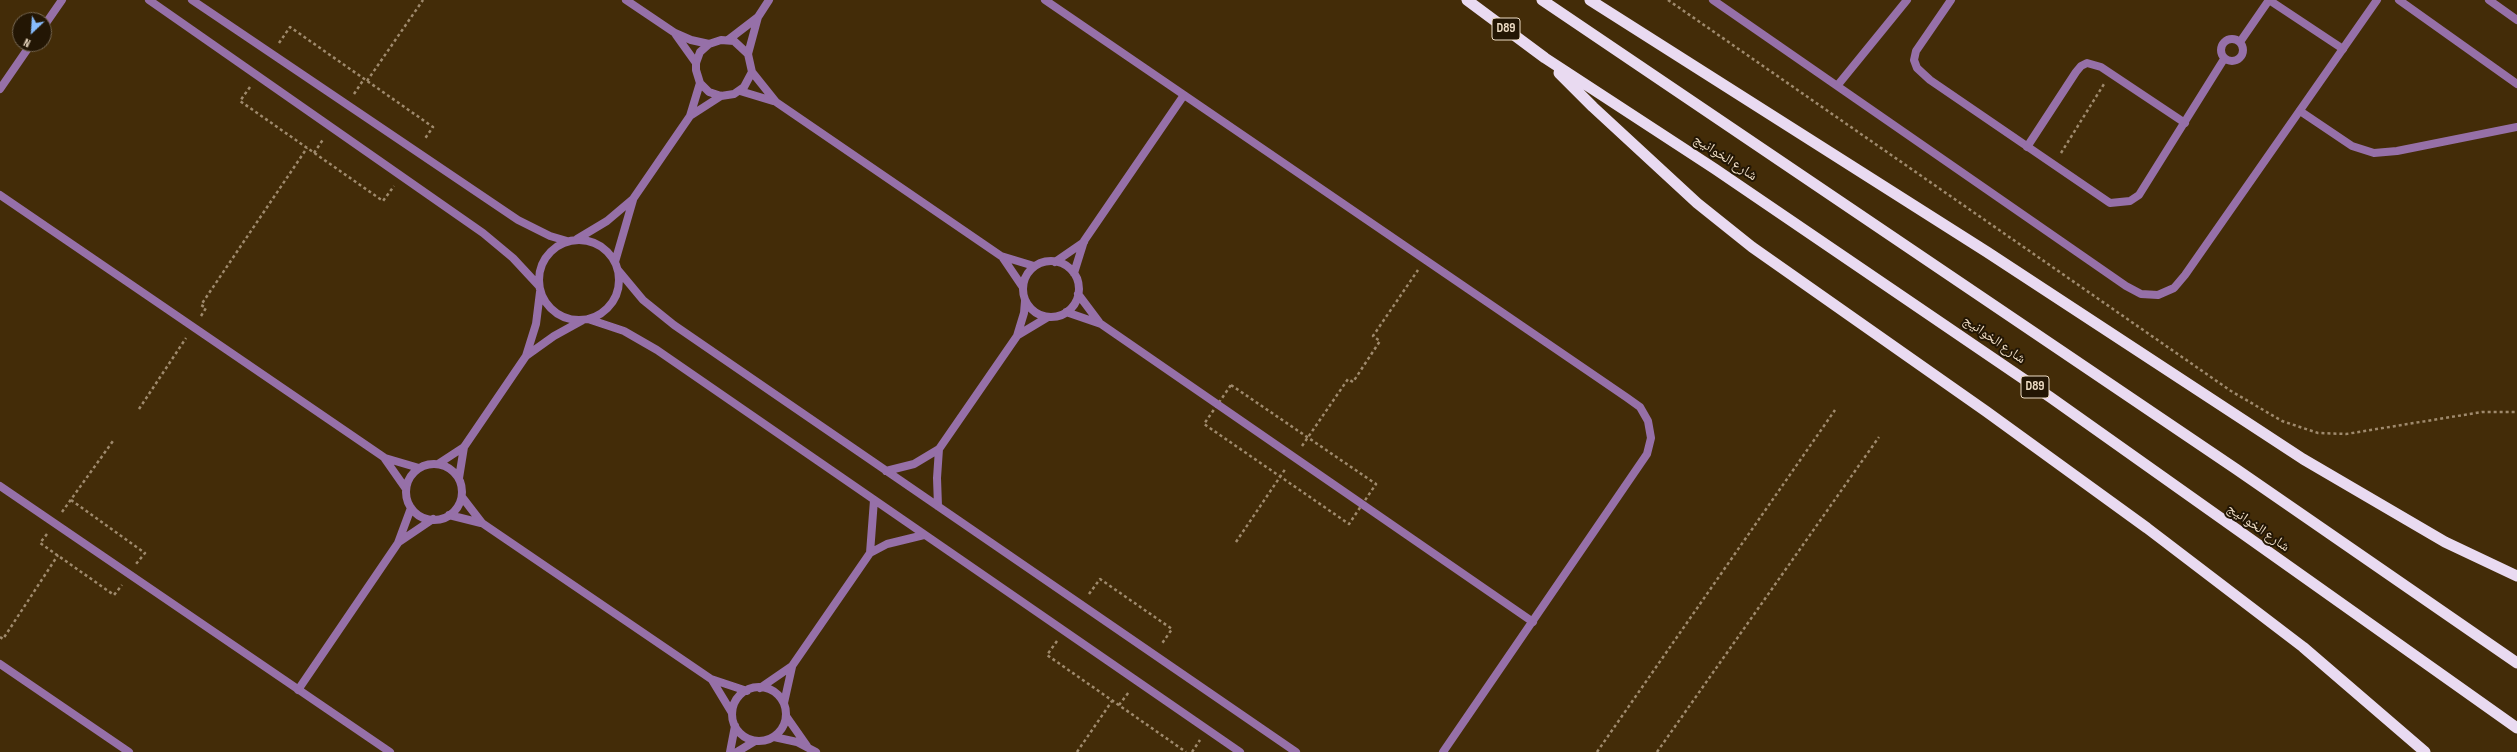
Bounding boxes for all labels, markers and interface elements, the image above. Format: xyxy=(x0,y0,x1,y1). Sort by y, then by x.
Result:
north arrow xyxy=(12,12,52,52)
road number: D89 xyxy=(1492,18,1520,40)
text: N xyxy=(22,35,33,50)
street label: شارع الخوانيج xyxy=(1690,131,1760,185)
street label: شارع الخوانيج xyxy=(1959,312,2029,368)
road number: D89 xyxy=(2021,376,2049,398)
street label: شارع الخوانيج xyxy=(2223,500,2293,556)

